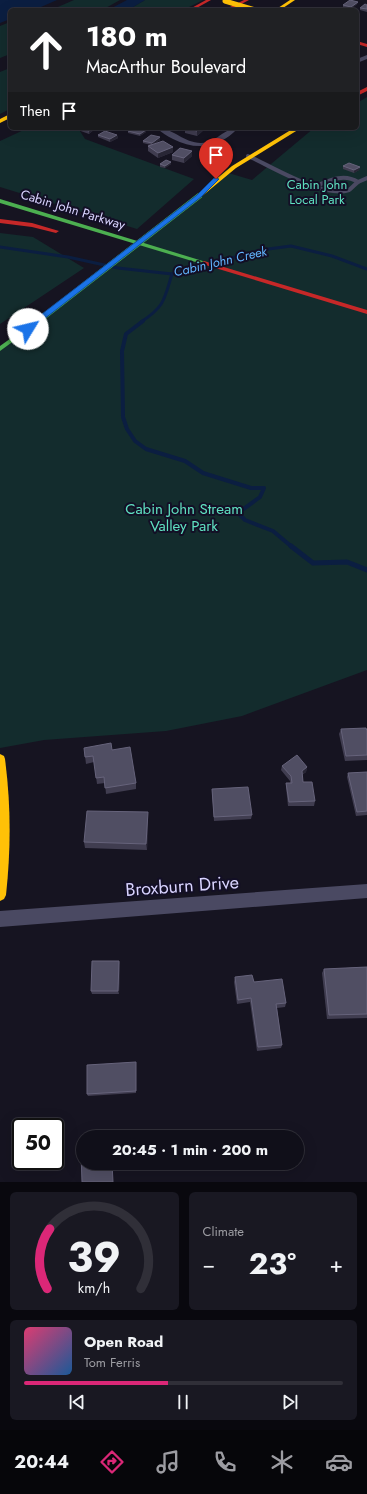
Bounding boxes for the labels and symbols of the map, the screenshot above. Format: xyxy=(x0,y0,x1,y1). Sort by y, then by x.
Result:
pin xyxy=(199,138,233,179)
park label: Cabin John Local Park xyxy=(287,175,347,209)
street label: Cabin John Parkway xyxy=(18,185,128,235)
water label: Cabin John Creek xyxy=(172,241,269,281)
position arrow xyxy=(7,308,49,350)
park label: Cabin John Stream Valley Park xyxy=(125,498,243,537)
street label: Broxburn Drive xyxy=(124,869,240,903)
speed limit sign: 50 xyxy=(12,1118,64,1170)

